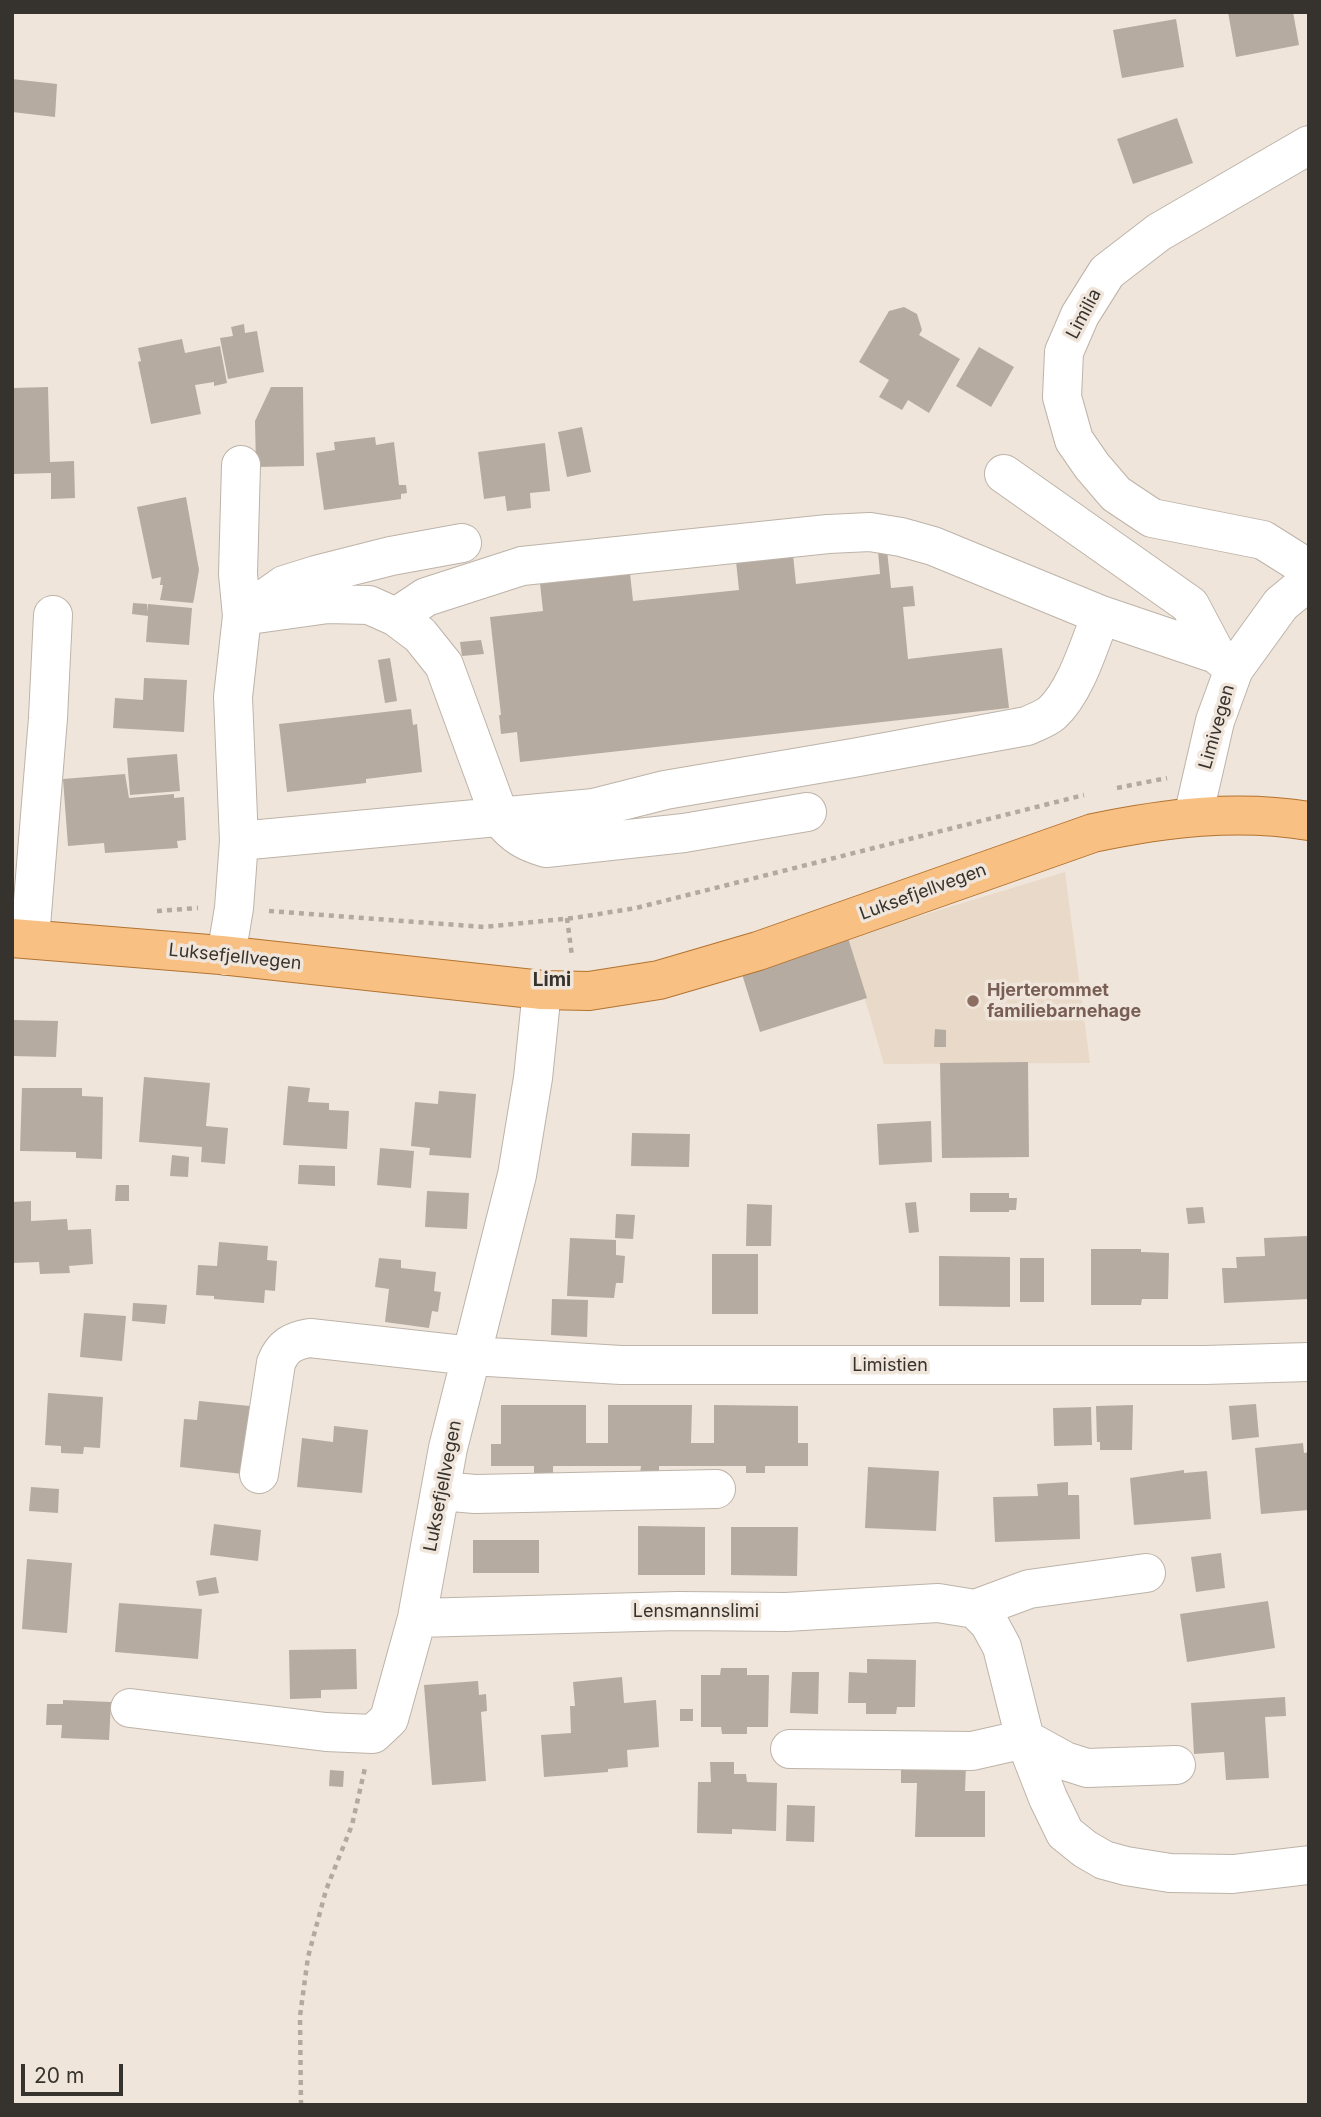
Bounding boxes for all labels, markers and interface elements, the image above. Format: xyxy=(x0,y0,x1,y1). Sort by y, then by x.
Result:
street label: Limilia xyxy=(1062,285,1106,343)
street label: Limivegen xyxy=(1195,682,1239,772)
street label: Luksefjellvegen xyxy=(857,859,989,925)
street label: Luksefjellvegen xyxy=(168,939,302,975)
district label: Limi xyxy=(533,969,571,991)
place label: Hjerterommet familiebarnehage xyxy=(987,980,1141,1023)
marker: Hjerterommet familiebarnehage xyxy=(965,993,981,1009)
street label: Limistien xyxy=(852,1355,928,1377)
street label: Luksefjellvegen xyxy=(420,1418,466,1554)
street label: Lensmannslimi xyxy=(633,1601,759,1623)
scale bar xyxy=(24,2050,126,2094)
text: 20 m xyxy=(34,2063,84,2088)

